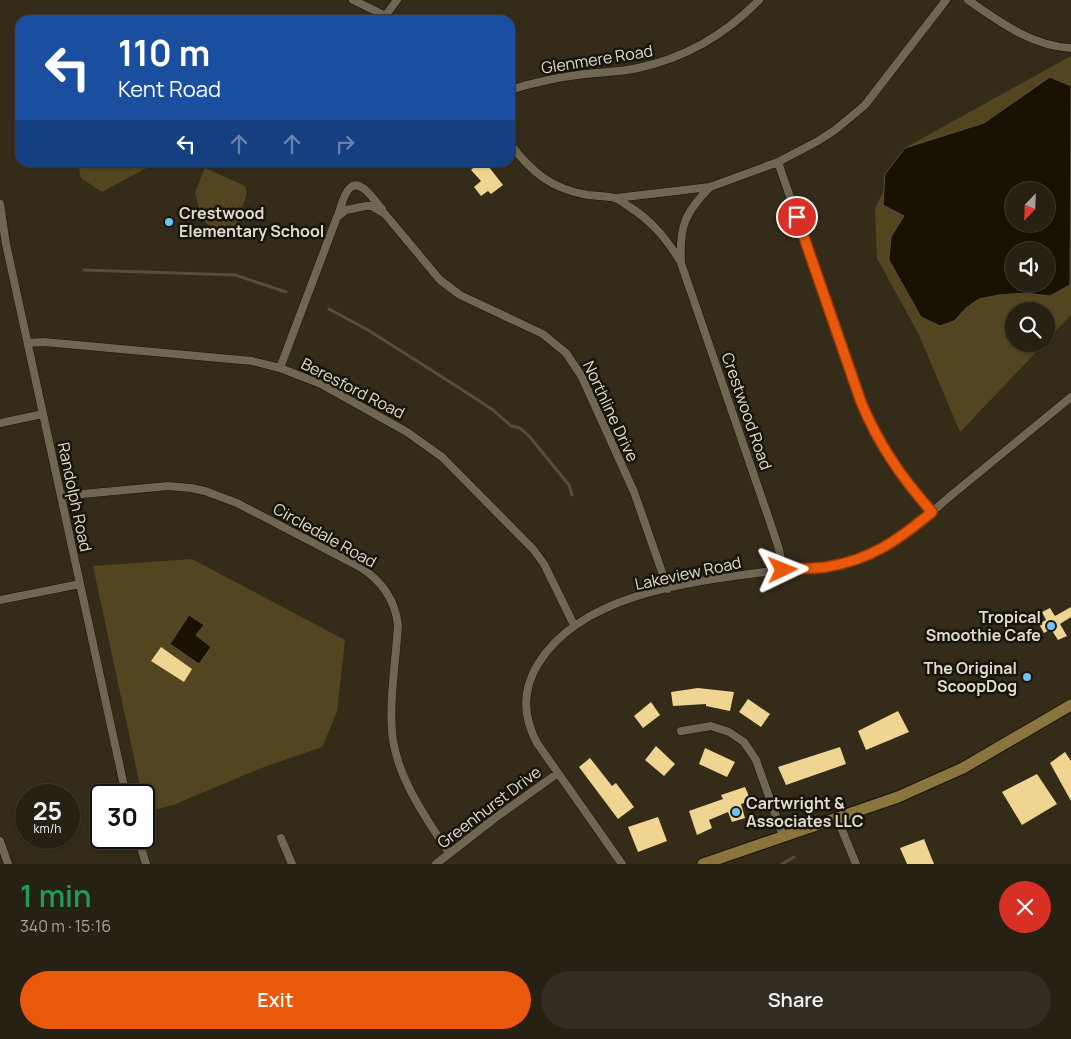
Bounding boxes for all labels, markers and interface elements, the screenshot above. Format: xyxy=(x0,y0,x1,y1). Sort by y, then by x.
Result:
text: 110 m xyxy=(118,29,210,77)
icon: left xyxy=(35,35,100,100)
street label: Glenmere Road xyxy=(540,39,654,79)
text: Kent Road xyxy=(118,74,221,104)
icon: left xyxy=(172,130,200,158)
icon: ahead xyxy=(225,130,253,158)
icon: ahead xyxy=(278,130,306,158)
icon: right xyxy=(331,130,359,158)
north arrow xyxy=(1005,182,1055,232)
map controls xyxy=(1005,182,1055,352)
pin xyxy=(776,196,818,238)
place label: Crestwood Elementary School xyxy=(179,202,324,242)
icon: arrive xyxy=(783,203,811,231)
marker: Crestwood Elementary School xyxy=(163,216,175,228)
button: sound xyxy=(1005,242,1055,292)
button: search xyxy=(1005,302,1055,352)
street label: Crestwood Road xyxy=(717,349,777,473)
street label: Beresford Road xyxy=(297,352,409,424)
street label: Northline Drive xyxy=(578,357,644,465)
street label: Randolph Road xyxy=(53,440,97,554)
street label: Circledale Road xyxy=(269,497,381,573)
position arrow xyxy=(756,543,808,595)
street label: Lakeview Road xyxy=(633,551,743,595)
place label: Tropical Smoothie Cafe xyxy=(926,606,1041,646)
marker: Tropical Smoothie Cafe xyxy=(1045,620,1057,632)
place label: The Original ScoopDog xyxy=(924,657,1017,697)
marker: The Original ScoopDog xyxy=(1021,671,1033,683)
street label: Greenhurst Drive xyxy=(433,761,545,853)
speed limit sign: 30 xyxy=(90,784,155,849)
place label: Cartwright & Associates LLC xyxy=(746,792,864,832)
text: 25 xyxy=(33,793,62,828)
marker: Cartwright & Associates LLC xyxy=(730,806,742,818)
text: km/h xyxy=(34,820,61,837)
text: 1 min xyxy=(20,875,92,916)
button: close xyxy=(999,881,1051,933)
text: 340 m · 15:16 xyxy=(20,915,111,937)
button: Exit xyxy=(20,971,531,1029)
button: Share xyxy=(541,971,1051,1029)

